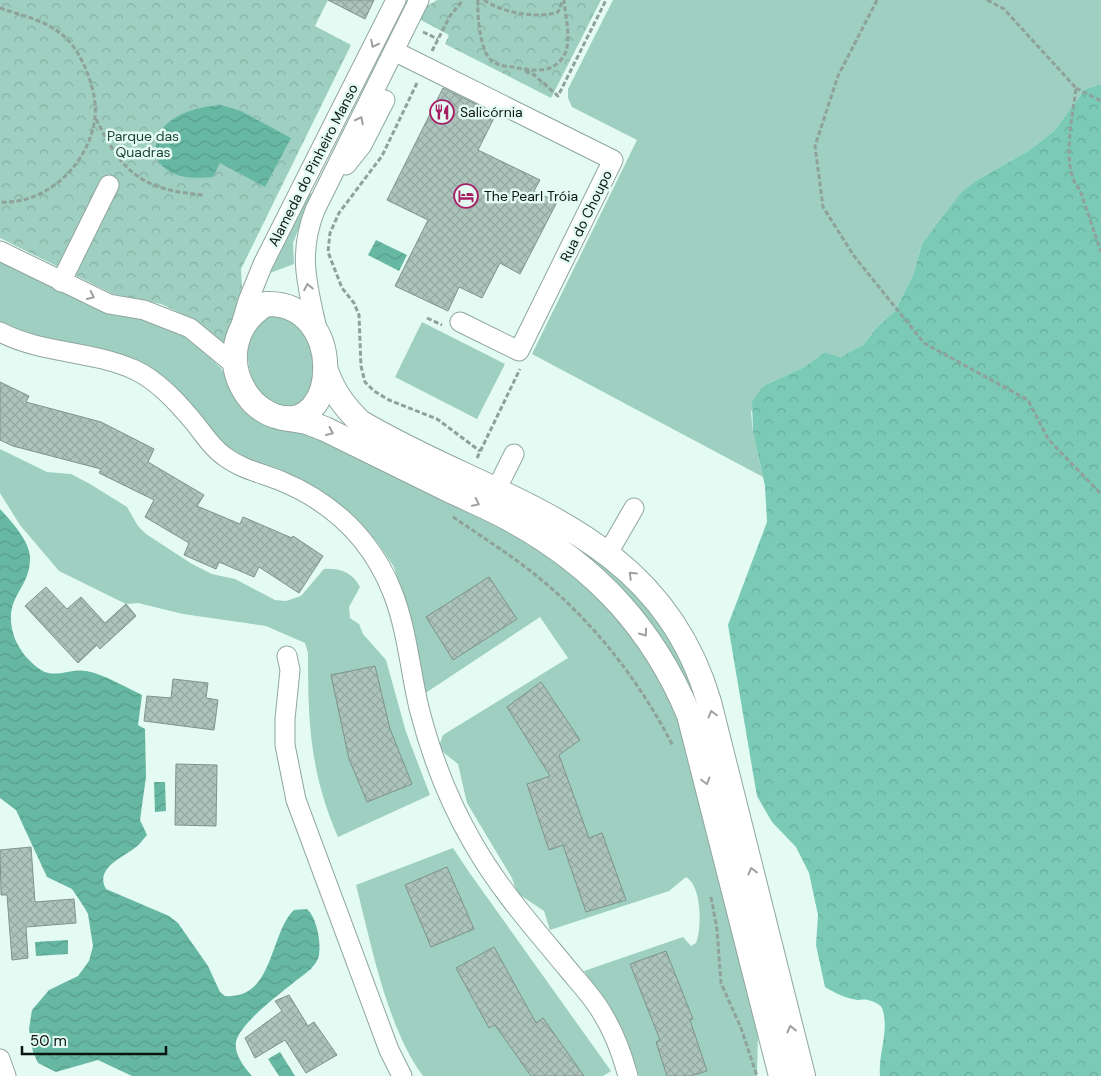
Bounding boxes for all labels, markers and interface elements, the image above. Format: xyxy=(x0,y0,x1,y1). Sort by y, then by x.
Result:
one-way arrow xyxy=(370,38,380,47)
street label: Alameda do Pinheiro Manso xyxy=(264,81,362,249)
restaurant icon: Salicórnia xyxy=(429,99,455,125)
place label: Salicórnia xyxy=(460,103,523,121)
one-way arrow xyxy=(354,116,364,125)
park label: Parque das Quadras xyxy=(107,127,179,161)
street label: Rua do Choupo xyxy=(556,167,616,265)
hotel icon: The Pearl Tróia xyxy=(453,183,479,209)
place label: The Pearl Tróia xyxy=(484,187,578,205)
one-way arrow xyxy=(304,283,314,292)
one-way arrow xyxy=(86,289,95,300)
one-way arrow xyxy=(325,425,334,436)
one-way arrow xyxy=(471,497,480,507)
one-way arrow xyxy=(629,572,638,581)
one-way arrow xyxy=(638,627,647,636)
one-way arrow xyxy=(707,710,717,718)
one-way arrow xyxy=(701,777,711,785)
one-way arrow xyxy=(747,867,758,876)
scale bar xyxy=(22,1024,166,1056)
one-way arrow xyxy=(786,1024,797,1033)
text: 50 m xyxy=(30,1031,67,1051)

